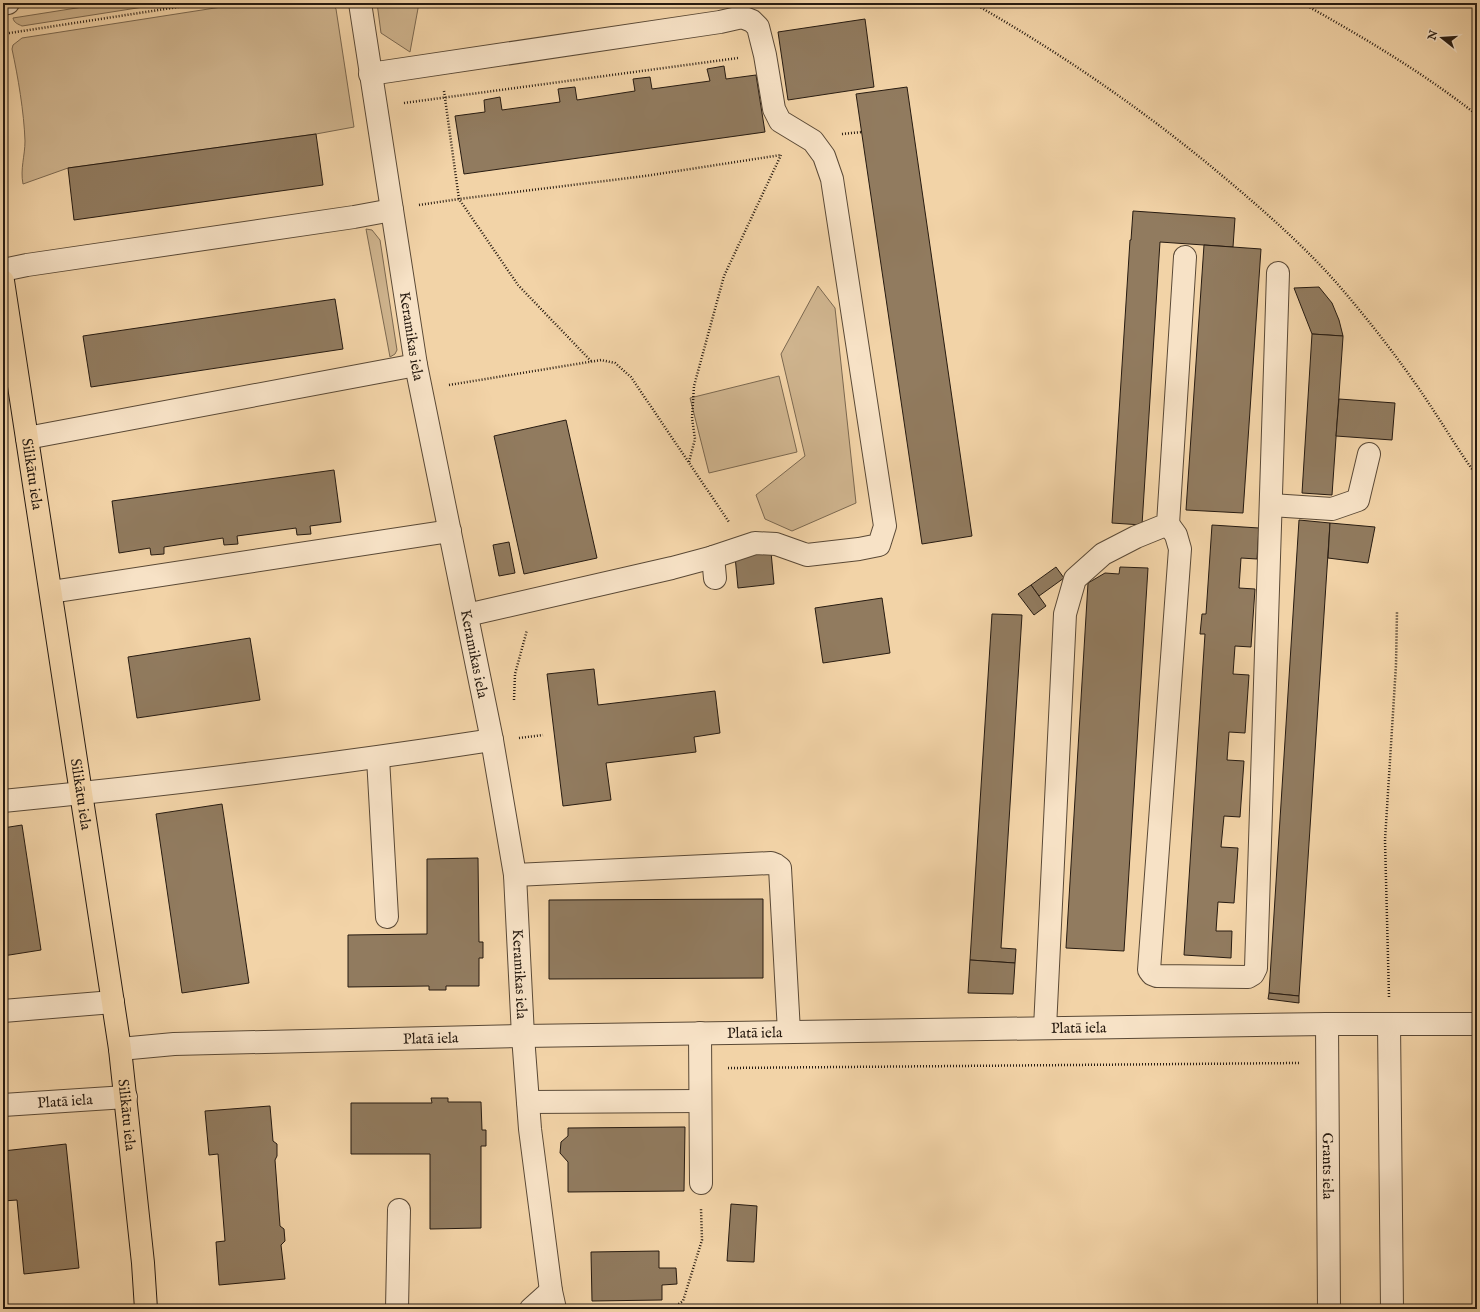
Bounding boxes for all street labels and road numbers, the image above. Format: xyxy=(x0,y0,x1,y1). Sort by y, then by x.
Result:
street label: Keramikas iela xyxy=(395,290,429,383)
street label: Silikātu iela xyxy=(18,437,47,511)
street label: Keramikas iela xyxy=(456,608,493,700)
street label: Silikātu iela xyxy=(66,757,96,832)
street label: Keramikas iela xyxy=(508,929,532,1020)
street label: Platā iela xyxy=(1051,1018,1107,1038)
street label: Platā iela xyxy=(727,1023,783,1042)
street label: Platā iela xyxy=(403,1028,459,1048)
street label: Silikātu iela xyxy=(114,1078,140,1152)
street label: Platā iela xyxy=(36,1090,94,1112)
street label: Grants iela xyxy=(1318,1132,1338,1200)

